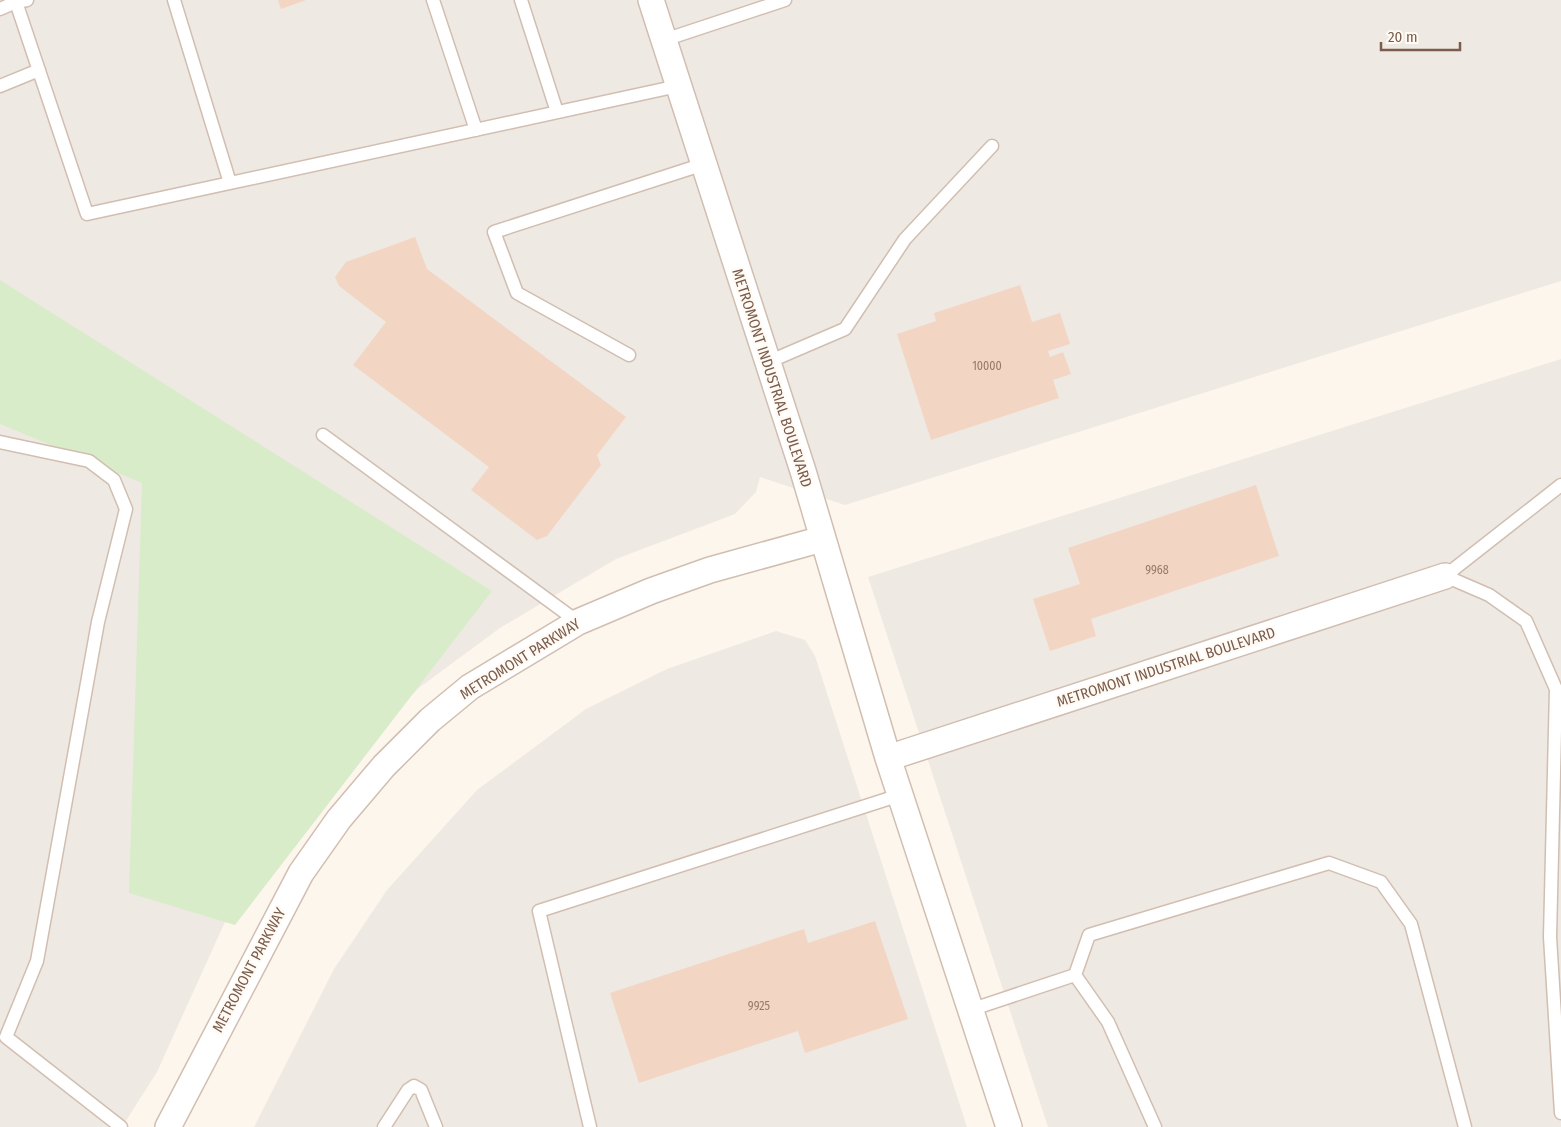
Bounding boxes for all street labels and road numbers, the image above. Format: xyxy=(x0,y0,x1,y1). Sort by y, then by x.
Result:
street label: METROMONT INDUSTRIAL BOULEVARD xyxy=(728,267,816,489)
street label: METROMONT PARKWAY xyxy=(457,614,584,703)
street label: METROMONT INDUSTRIAL BOULEVARD xyxy=(1055,623,1277,711)
street label: METROMONT PARKWAY xyxy=(209,904,290,1035)

